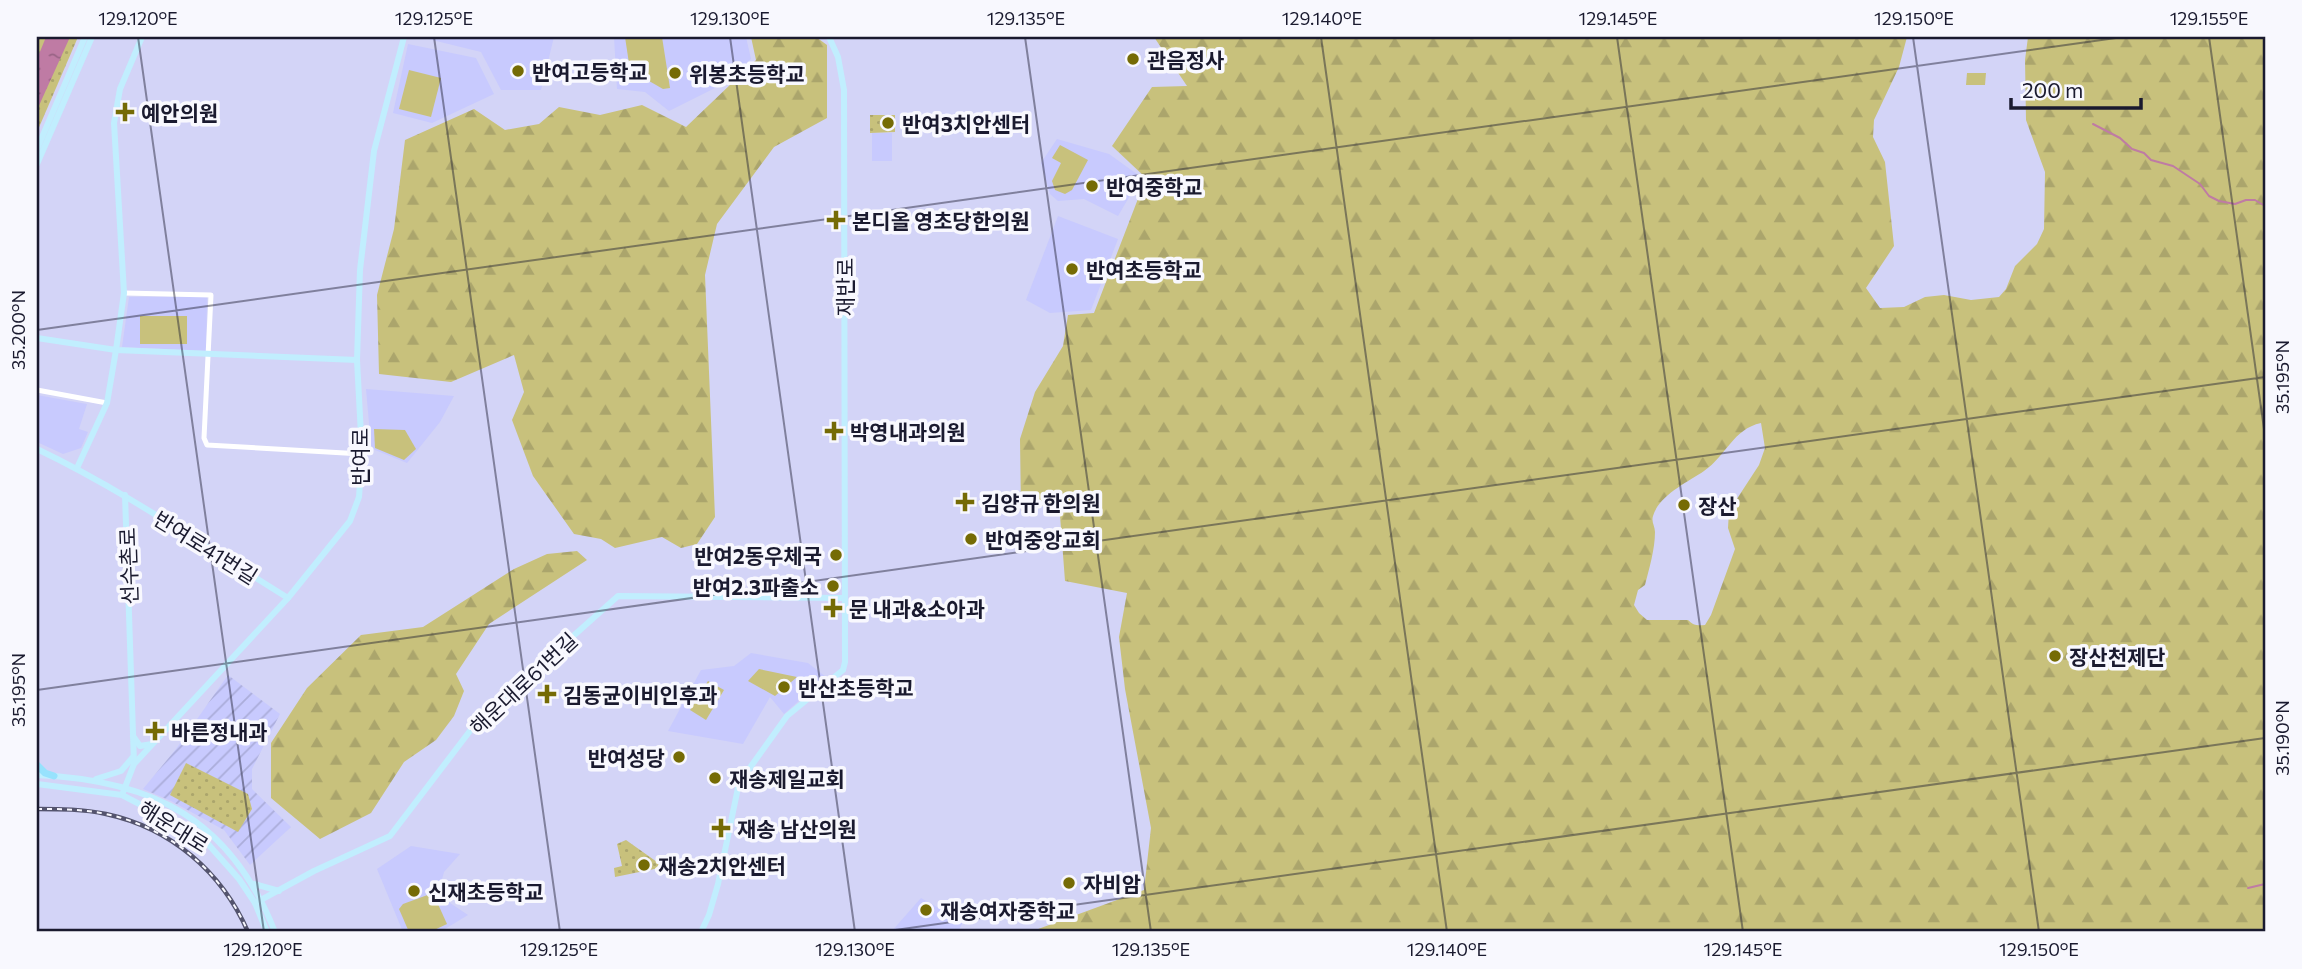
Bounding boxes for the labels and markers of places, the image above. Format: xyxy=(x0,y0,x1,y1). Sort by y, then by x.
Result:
place label: 관음정사 xyxy=(1147,47,1224,72)
marker: 관음정사 xyxy=(1125,51,1141,67)
place label: 반여고등학교 xyxy=(532,59,648,84)
place label: 위봉초등학교 xyxy=(689,61,805,86)
marker: 반여고등학교 xyxy=(510,63,526,79)
marker: 위봉초등학교 xyxy=(667,65,683,81)
place label: 예안의원 xyxy=(141,100,218,125)
marker: 예안의원 xyxy=(115,102,135,122)
place label: 반여3치안센터 xyxy=(902,111,1030,136)
marker: 반여3치안센터 xyxy=(880,115,896,131)
place label: 반여중학교 xyxy=(1106,174,1203,199)
marker: 반여중학교 xyxy=(1084,178,1100,194)
place label: 본디올 영초당한의원 xyxy=(852,208,1030,233)
marker: 본디올 영초당한의원 xyxy=(826,210,846,230)
place label: 반여초등학교 xyxy=(1086,257,1202,282)
marker: 반여초등학교 xyxy=(1064,261,1080,277)
place label: 박영내과의원 xyxy=(850,419,966,444)
marker: 박영내과의원 xyxy=(824,421,844,441)
place label: 김양규 한의원 xyxy=(981,490,1101,515)
marker: 김양규 한의원 xyxy=(955,492,975,512)
place label: 장산 xyxy=(1698,493,1737,518)
marker: 장산 xyxy=(1676,497,1692,513)
place label: 반여중앙교회 xyxy=(985,527,1101,552)
marker: 반여중앙교회 xyxy=(963,531,979,547)
place label: 반여2동우체국 xyxy=(694,543,822,568)
marker: 반여2동우체국 xyxy=(828,547,844,563)
place label: 반여2.3파출소 xyxy=(693,574,819,599)
marker: 반여2.3파출소 xyxy=(825,578,841,594)
place label: 문 내과&소아과 xyxy=(849,596,985,621)
marker: 문 내과&소아과 xyxy=(823,598,843,618)
place label: 장산천제단 xyxy=(2069,644,2166,669)
marker: 장산천제단 xyxy=(2047,648,2063,664)
place label: 반산초등학교 xyxy=(798,675,914,700)
marker: 반산초등학교 xyxy=(776,679,792,695)
place label: 김동균이비인후과 xyxy=(563,682,718,707)
marker: 김동균이비인후과 xyxy=(537,684,557,704)
place label: 바른정내과 xyxy=(171,719,268,744)
marker: 바른정내과 xyxy=(145,721,165,741)
place label: 반여성당 xyxy=(588,745,665,770)
marker: 반여성당 xyxy=(671,749,687,765)
place label: 재송제일교회 xyxy=(729,766,845,791)
marker: 재송제일교회 xyxy=(707,770,723,786)
place label: 재송 남산의원 xyxy=(737,816,857,841)
marker: 재송 남산의원 xyxy=(711,818,731,838)
place label: 재송2치안센터 xyxy=(658,853,786,878)
marker: 재송2치안센터 xyxy=(636,857,652,873)
place label: 자비암 xyxy=(1083,871,1141,896)
marker: 자비암 xyxy=(1061,875,1077,891)
place label: 신재초등학교 xyxy=(428,879,544,904)
marker: 신재초등학교 xyxy=(406,883,422,899)
place label: 재송여자중학교 xyxy=(940,898,1075,923)
marker: 재송여자중학교 xyxy=(918,902,934,918)

